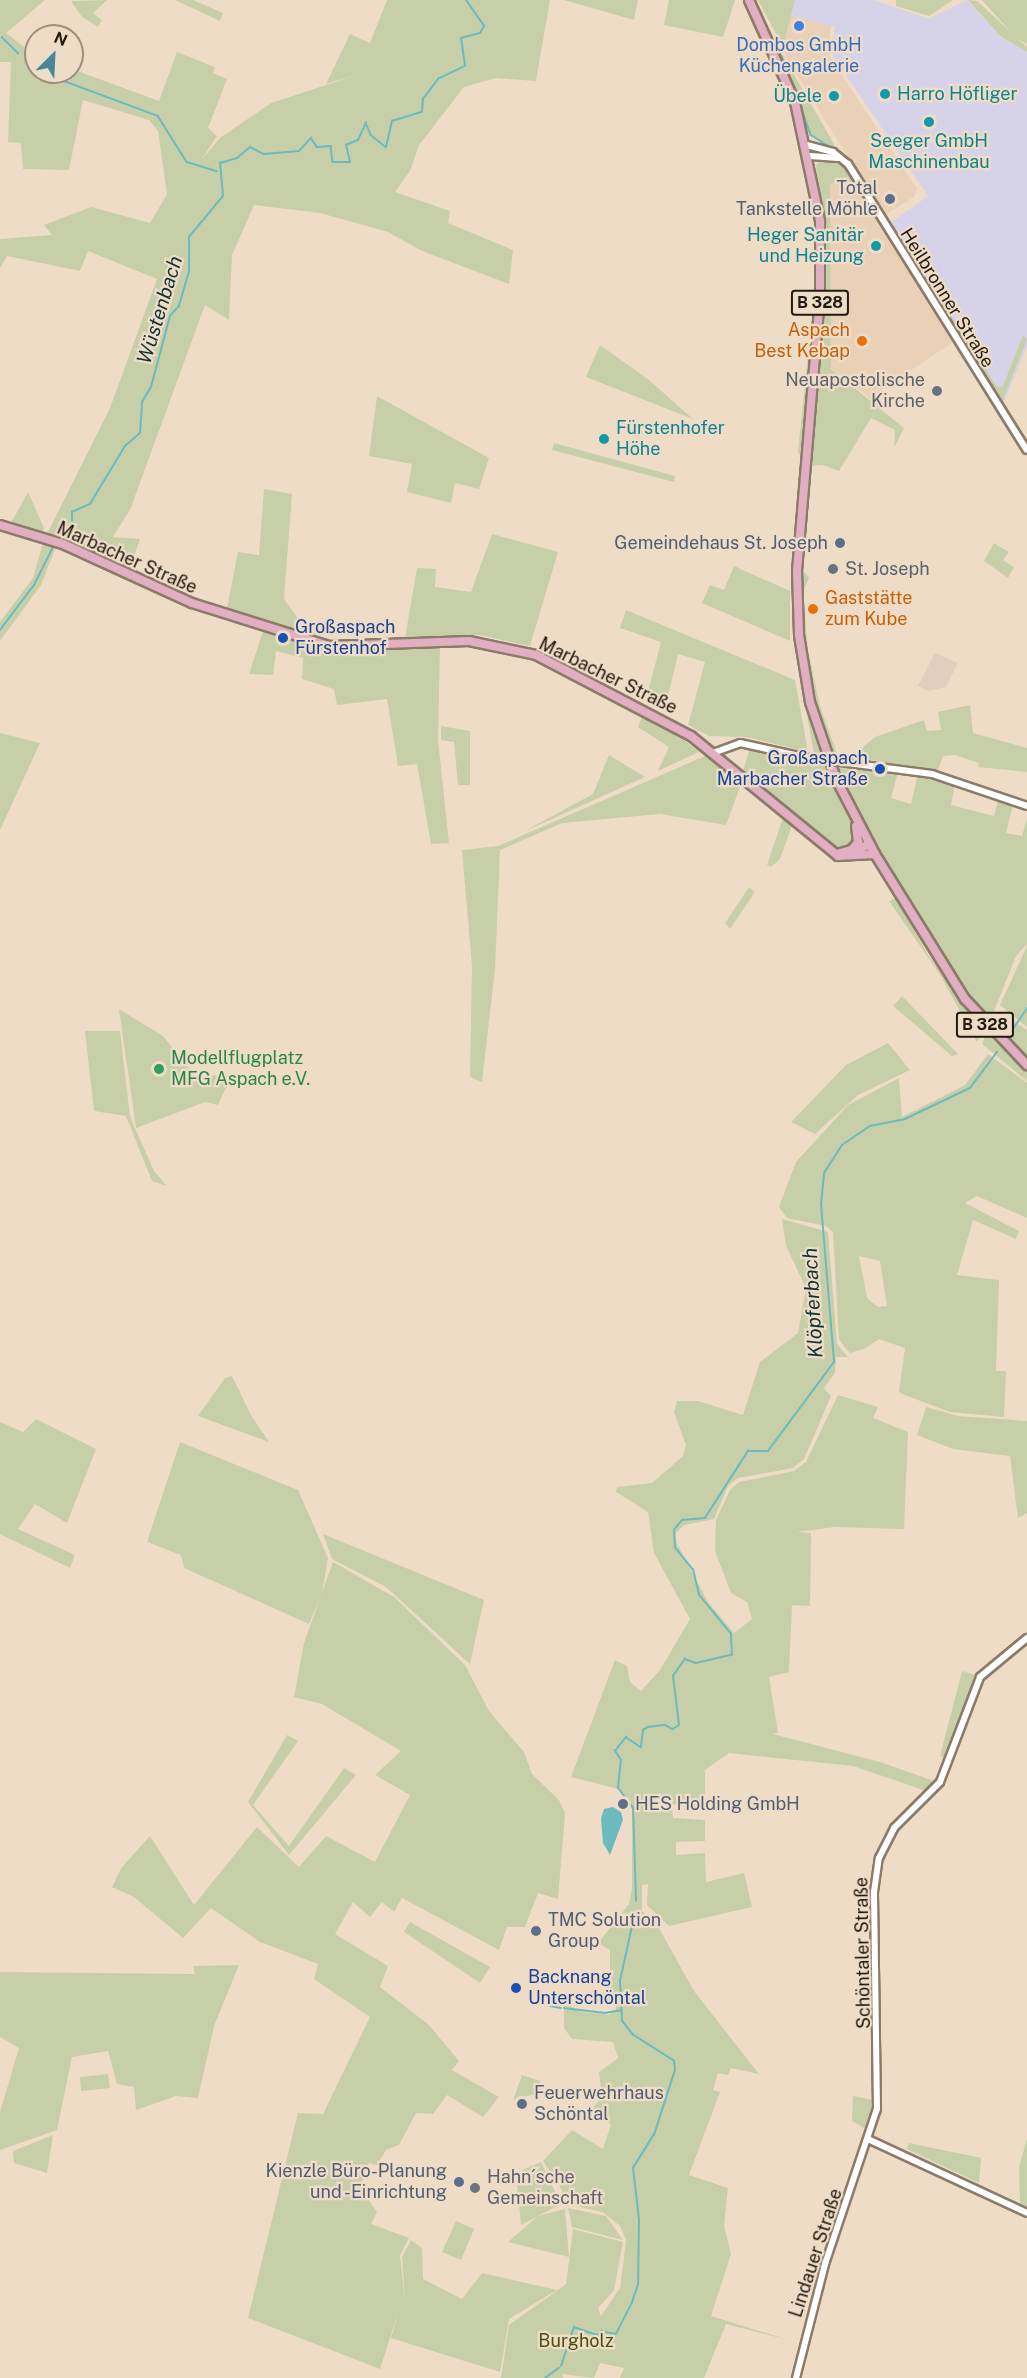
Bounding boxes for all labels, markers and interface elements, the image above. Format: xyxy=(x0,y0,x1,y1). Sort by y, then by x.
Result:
marker: Dombos GmbH Küchengalerie xyxy=(792,19,806,33)
north arrow xyxy=(24,24,84,84)
text: N xyxy=(51,28,70,50)
place label: Dombos GmbH Küchengalerie xyxy=(736,35,862,78)
place label: Harro Höfliger xyxy=(897,83,1018,105)
place label: Übele xyxy=(773,85,822,107)
marker: Harro Höfliger xyxy=(878,87,892,101)
marker: Übele xyxy=(827,89,841,103)
marker: Seeger GmbH Maschinenbau xyxy=(922,115,936,129)
place label: Seeger GmbH Maschinenbau xyxy=(868,131,990,174)
place label: Total Tankstelle Möhle xyxy=(736,178,878,220)
marker: Total Tankstelle Möhle xyxy=(883,192,897,206)
street label: Heilbronner Straße xyxy=(895,224,999,372)
place label: Heger Sanitär und Heizung xyxy=(747,225,864,268)
marker: Heger Sanitär und Heizung xyxy=(869,239,883,253)
water label: Wüstenbach xyxy=(132,253,188,367)
road number: B 328 xyxy=(790,290,850,316)
place label: Aspach Best Kebap xyxy=(754,320,850,362)
marker: Aspach Best Kebap xyxy=(855,334,869,348)
place label: Neuapostolische Kirche xyxy=(785,370,925,412)
marker: Neuapostolische Kirche xyxy=(930,384,944,398)
place label: Fürstenhofer Höhe xyxy=(616,418,725,460)
marker: Fürstenhofer Höhe xyxy=(597,432,611,446)
street label: Marbacher Straße xyxy=(54,517,200,599)
place label: Gemeindehaus St. Joseph xyxy=(614,532,828,554)
marker: Gemeindehaus St. Joseph xyxy=(833,536,847,550)
place label: St. Joseph xyxy=(845,558,930,580)
marker: St. Joseph xyxy=(826,562,840,576)
place label: Gaststätte zum Kube xyxy=(825,588,912,630)
marker: Gaststätte zum Kube xyxy=(806,602,820,616)
place label: Großaspach Fürstenhof xyxy=(295,617,395,660)
marker: Großaspach Fürstenhof xyxy=(276,631,290,645)
street label: Marbacher Straße xyxy=(535,633,681,719)
place label: Großaspach Marbacher Straße xyxy=(717,748,868,790)
marker: Großaspach Marbacher Straße xyxy=(873,762,887,776)
road number: B 328 xyxy=(955,1012,1015,1038)
place label: Modellflugplatz MFG Aspach e.V. xyxy=(171,1048,311,1090)
marker: Modellflugplatz MFG Aspach e.V. xyxy=(152,1062,166,1076)
water label: Klöpferbach xyxy=(798,1247,828,1359)
place label: HES Holding GmbH xyxy=(635,1793,800,1815)
marker: HES Holding GmbH xyxy=(616,1797,630,1811)
street label: Schöntaler Straße xyxy=(851,1877,875,2029)
place label: TMC Solution Group xyxy=(548,1910,661,1952)
marker: TMC Solution Group xyxy=(529,1924,543,1938)
place label: Backnang Unterschöntal xyxy=(528,1967,646,2010)
marker: Backnang Unterschöntal xyxy=(509,1981,523,1995)
place label: Feuerwehrhaus Schöntal xyxy=(534,2083,664,2126)
marker: Feuerwehrhaus Schöntal xyxy=(515,2097,529,2111)
place label: Kienzle Büro-Planung und -Einrichtung xyxy=(265,2161,447,2204)
place label: Hahn´sche Gemeinschaft xyxy=(487,2167,603,2210)
marker: Kienzle Büro-Planung und -Einrichtung xyxy=(452,2175,466,2189)
marker: Hahn´sche Gemeinschaft xyxy=(468,2181,482,2195)
street label: Lindauer Straße xyxy=(785,2186,847,2320)
park label: Burgholz xyxy=(538,2330,614,2352)

